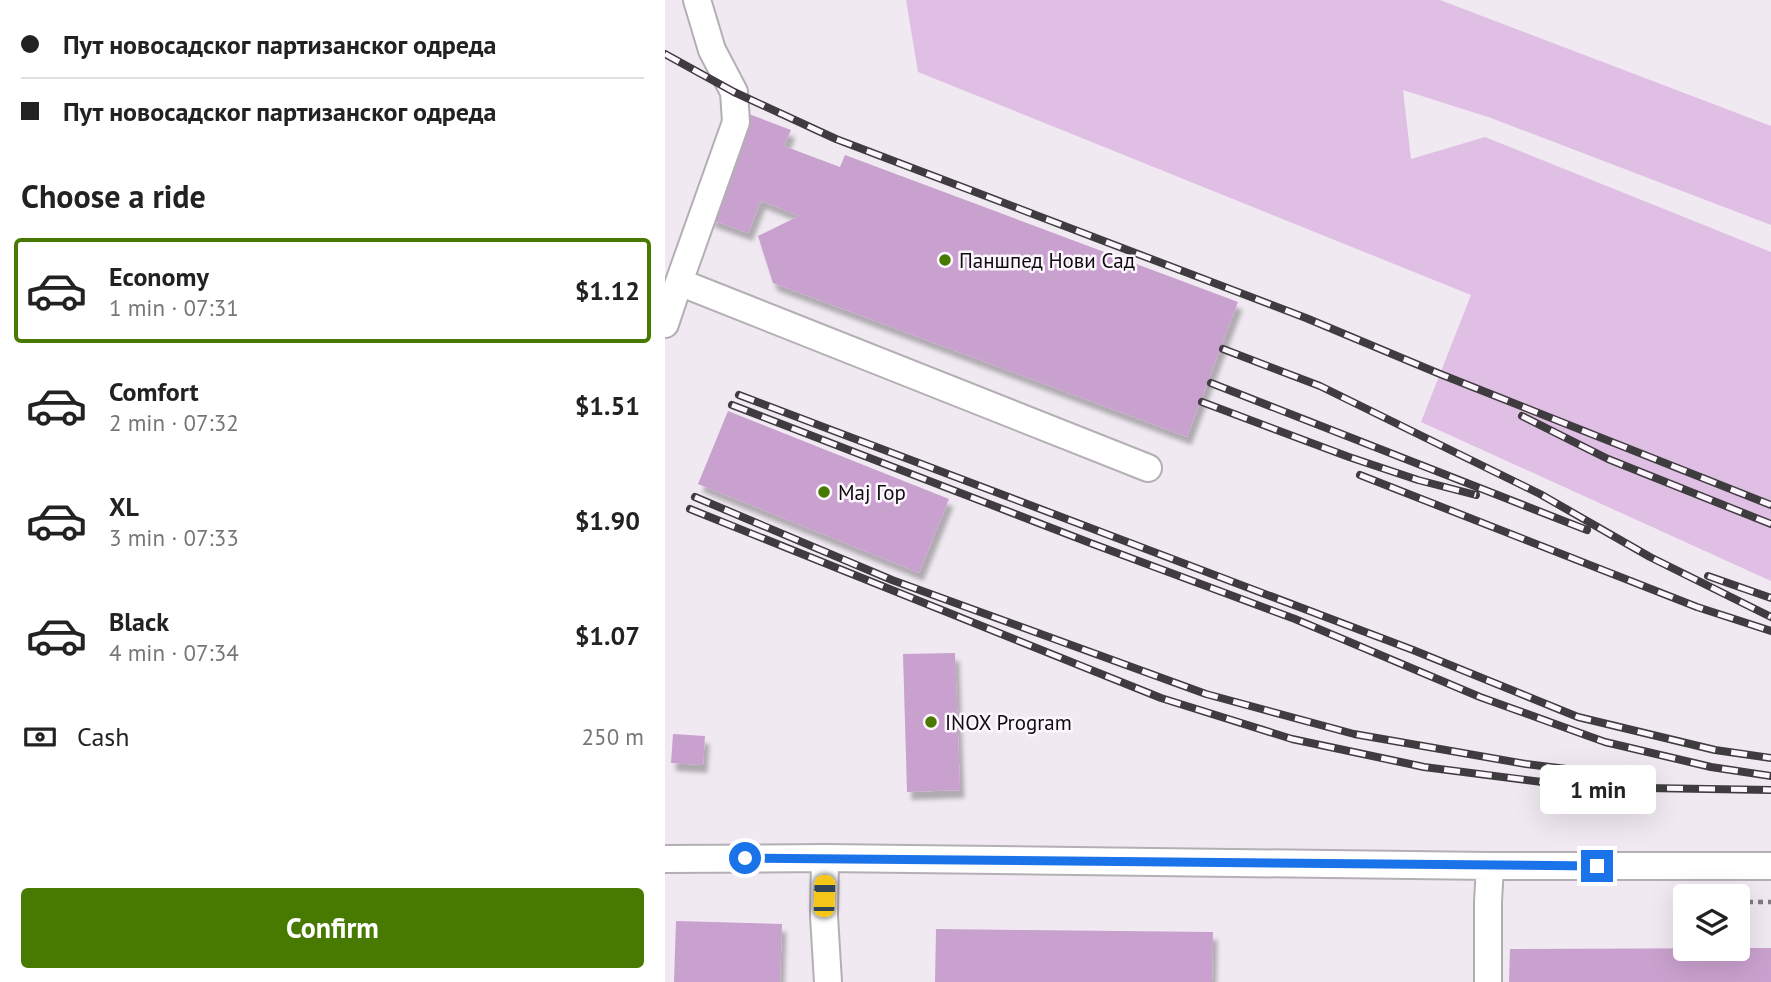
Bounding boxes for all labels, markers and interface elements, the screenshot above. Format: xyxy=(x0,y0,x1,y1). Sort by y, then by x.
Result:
text: Пут новосадског партизанског одреда xyxy=(63,28,496,61)
text: Пут новосадског партизанског одреда xyxy=(63,95,496,128)
text: Choose a ride xyxy=(21,175,206,217)
place label: Паншпед Нови Сад xyxy=(959,247,1135,274)
marker: Паншпед Нови Сад xyxy=(937,252,953,268)
icon: car xyxy=(25,259,88,322)
text: Economy xyxy=(109,260,209,293)
text: $1.12 xyxy=(575,274,640,307)
text: 1 min · 07:31 xyxy=(109,293,239,322)
icon: car xyxy=(25,374,88,437)
text: Comfort xyxy=(109,375,199,408)
text: $1.51 xyxy=(575,389,640,422)
text: 2 min · 07:32 xyxy=(109,408,239,437)
place label: Мај Гор xyxy=(838,479,906,506)
marker: Мај Гор xyxy=(816,484,832,500)
icon: car xyxy=(25,489,88,552)
text: XL xyxy=(109,490,139,523)
text: $1.90 xyxy=(575,504,640,537)
text: 3 min · 07:33 xyxy=(109,523,239,552)
icon: car xyxy=(25,604,88,667)
text: Black xyxy=(109,605,169,638)
text: $1.07 xyxy=(575,619,640,652)
text: 4 min · 07:34 xyxy=(109,638,239,667)
place label: INOX Program xyxy=(945,709,1072,736)
marker: INOX Program xyxy=(923,714,939,730)
icon: cash xyxy=(21,718,59,756)
text: Cash xyxy=(77,720,129,753)
text: 250 m xyxy=(582,722,644,751)
callout: 1 min xyxy=(1539,764,1655,814)
text: 1 min xyxy=(1570,775,1626,804)
route start xyxy=(729,842,761,874)
route end xyxy=(1581,850,1613,882)
car xyxy=(813,875,836,917)
map controls xyxy=(1673,884,1750,961)
button: layers xyxy=(1673,884,1750,961)
button: Confirm xyxy=(21,888,644,968)

